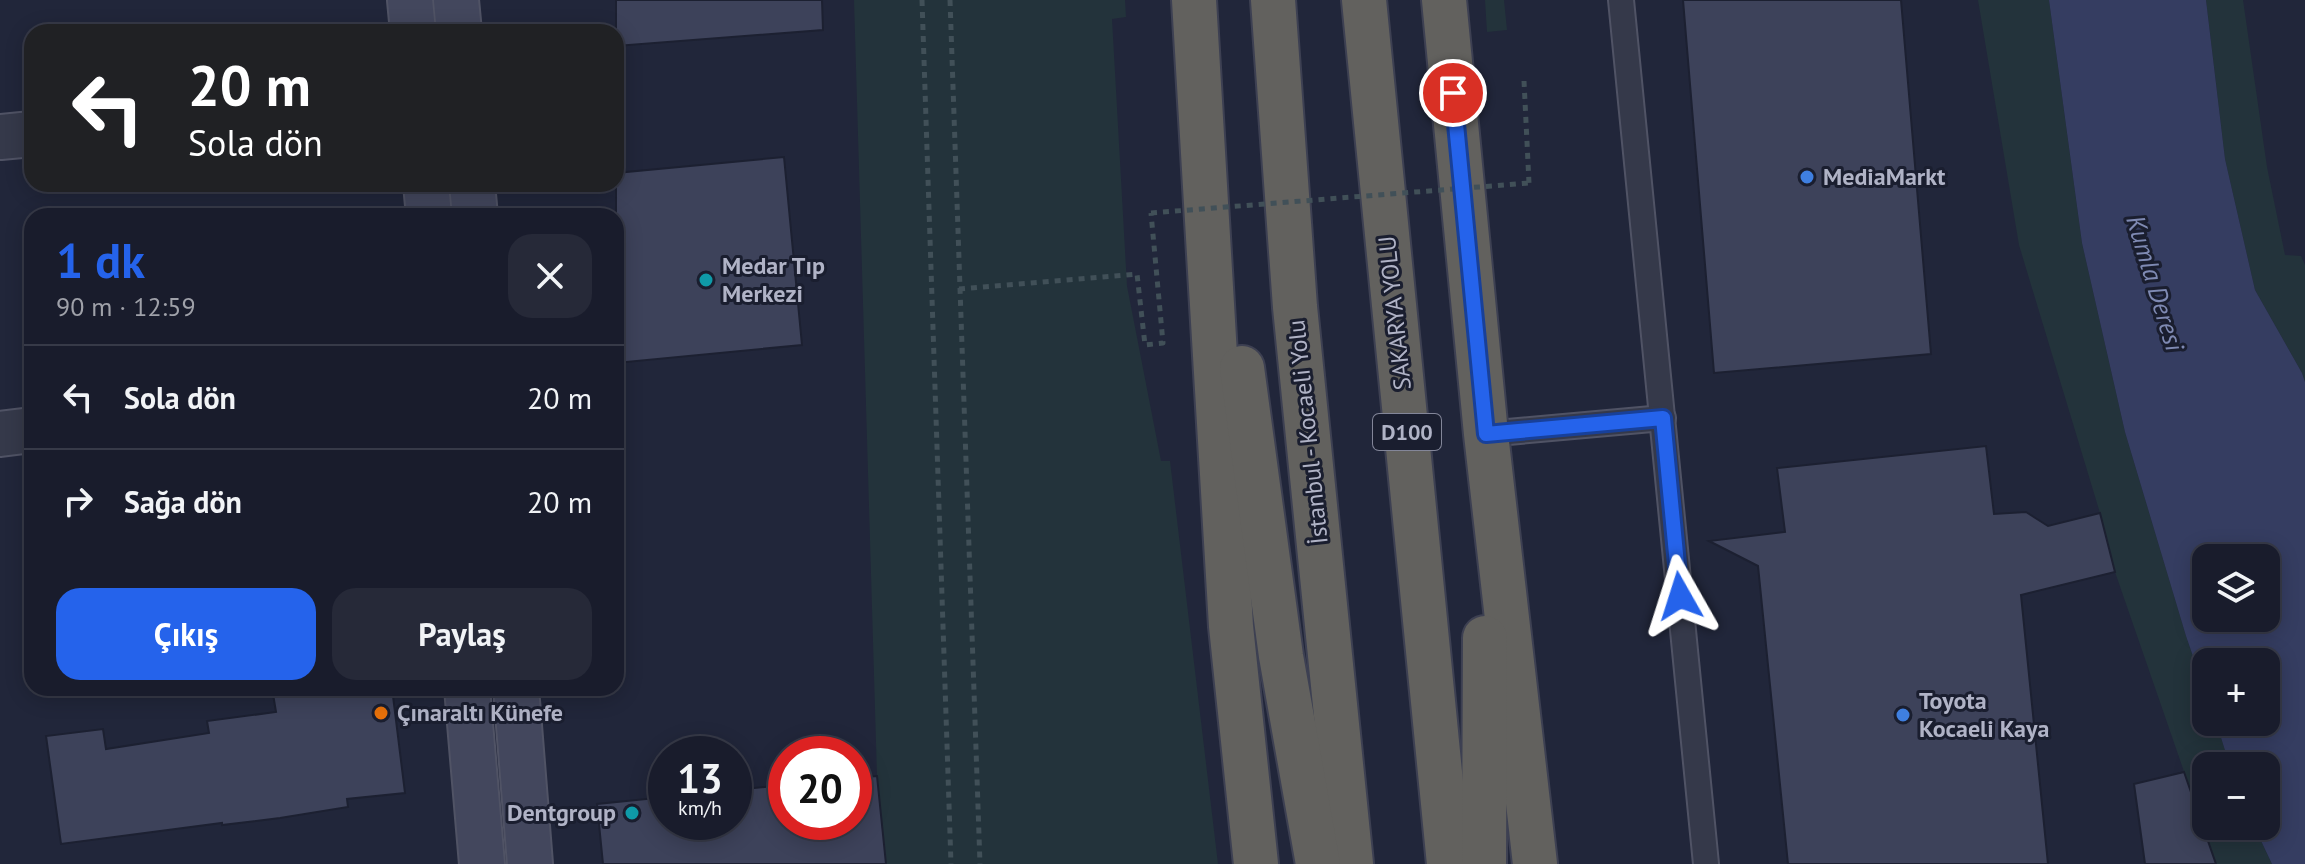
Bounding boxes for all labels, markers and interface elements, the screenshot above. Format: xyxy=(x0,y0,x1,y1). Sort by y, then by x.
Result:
text: 20 m xyxy=(188,49,311,121)
icon: left xyxy=(56,56,160,160)
pin xyxy=(1419,59,1487,127)
icon: arrive xyxy=(1431,71,1475,115)
text: Sola dön xyxy=(188,119,323,166)
place label: MediaMarkt xyxy=(1823,161,1946,192)
marker: MediaMarkt xyxy=(1798,168,1816,186)
water label: Kumla Deresi xyxy=(2119,211,2192,356)
text: 1 dk xyxy=(56,229,145,291)
button: close xyxy=(508,234,592,318)
street label: SAKARYA YOLU xyxy=(1371,234,1418,392)
place label: Medar Tıp Merkezi xyxy=(722,250,825,309)
marker: Medar Tıp Merkezi xyxy=(697,271,715,289)
text: 90 m · 12:59 xyxy=(56,290,196,323)
street label: İstanbul - Kocaeli Yolu xyxy=(1280,318,1335,546)
icon: left xyxy=(56,375,100,419)
text: Sola dön xyxy=(124,378,236,417)
text: 20 m xyxy=(527,378,592,417)
road number: D100 xyxy=(1373,414,1441,450)
icon: right xyxy=(56,479,100,523)
text: Sağa dön xyxy=(124,482,242,521)
text: 20 m xyxy=(527,482,592,521)
map controls xyxy=(2192,544,2280,840)
button: layers xyxy=(2192,544,2280,632)
position arrow xyxy=(1638,554,1722,638)
button: Çıkış xyxy=(56,588,316,680)
button: Paylaş xyxy=(332,588,592,680)
button: + xyxy=(2192,648,2280,736)
place label: Toyota Kocaeli Kaya xyxy=(1919,685,2049,744)
place label: Çınaraltı Künefe xyxy=(397,697,563,728)
marker: Çınaraltı Künefe xyxy=(372,704,390,722)
marker: Toyota Kocaeli Kaya xyxy=(1894,706,1912,724)
speed limit sign: 20 xyxy=(768,736,872,840)
text: 13 xyxy=(677,752,723,804)
button: − xyxy=(2192,752,2280,840)
text: km/h xyxy=(678,795,722,821)
place label: Dentgroup xyxy=(507,797,616,828)
marker: Dentgroup xyxy=(623,804,641,822)

